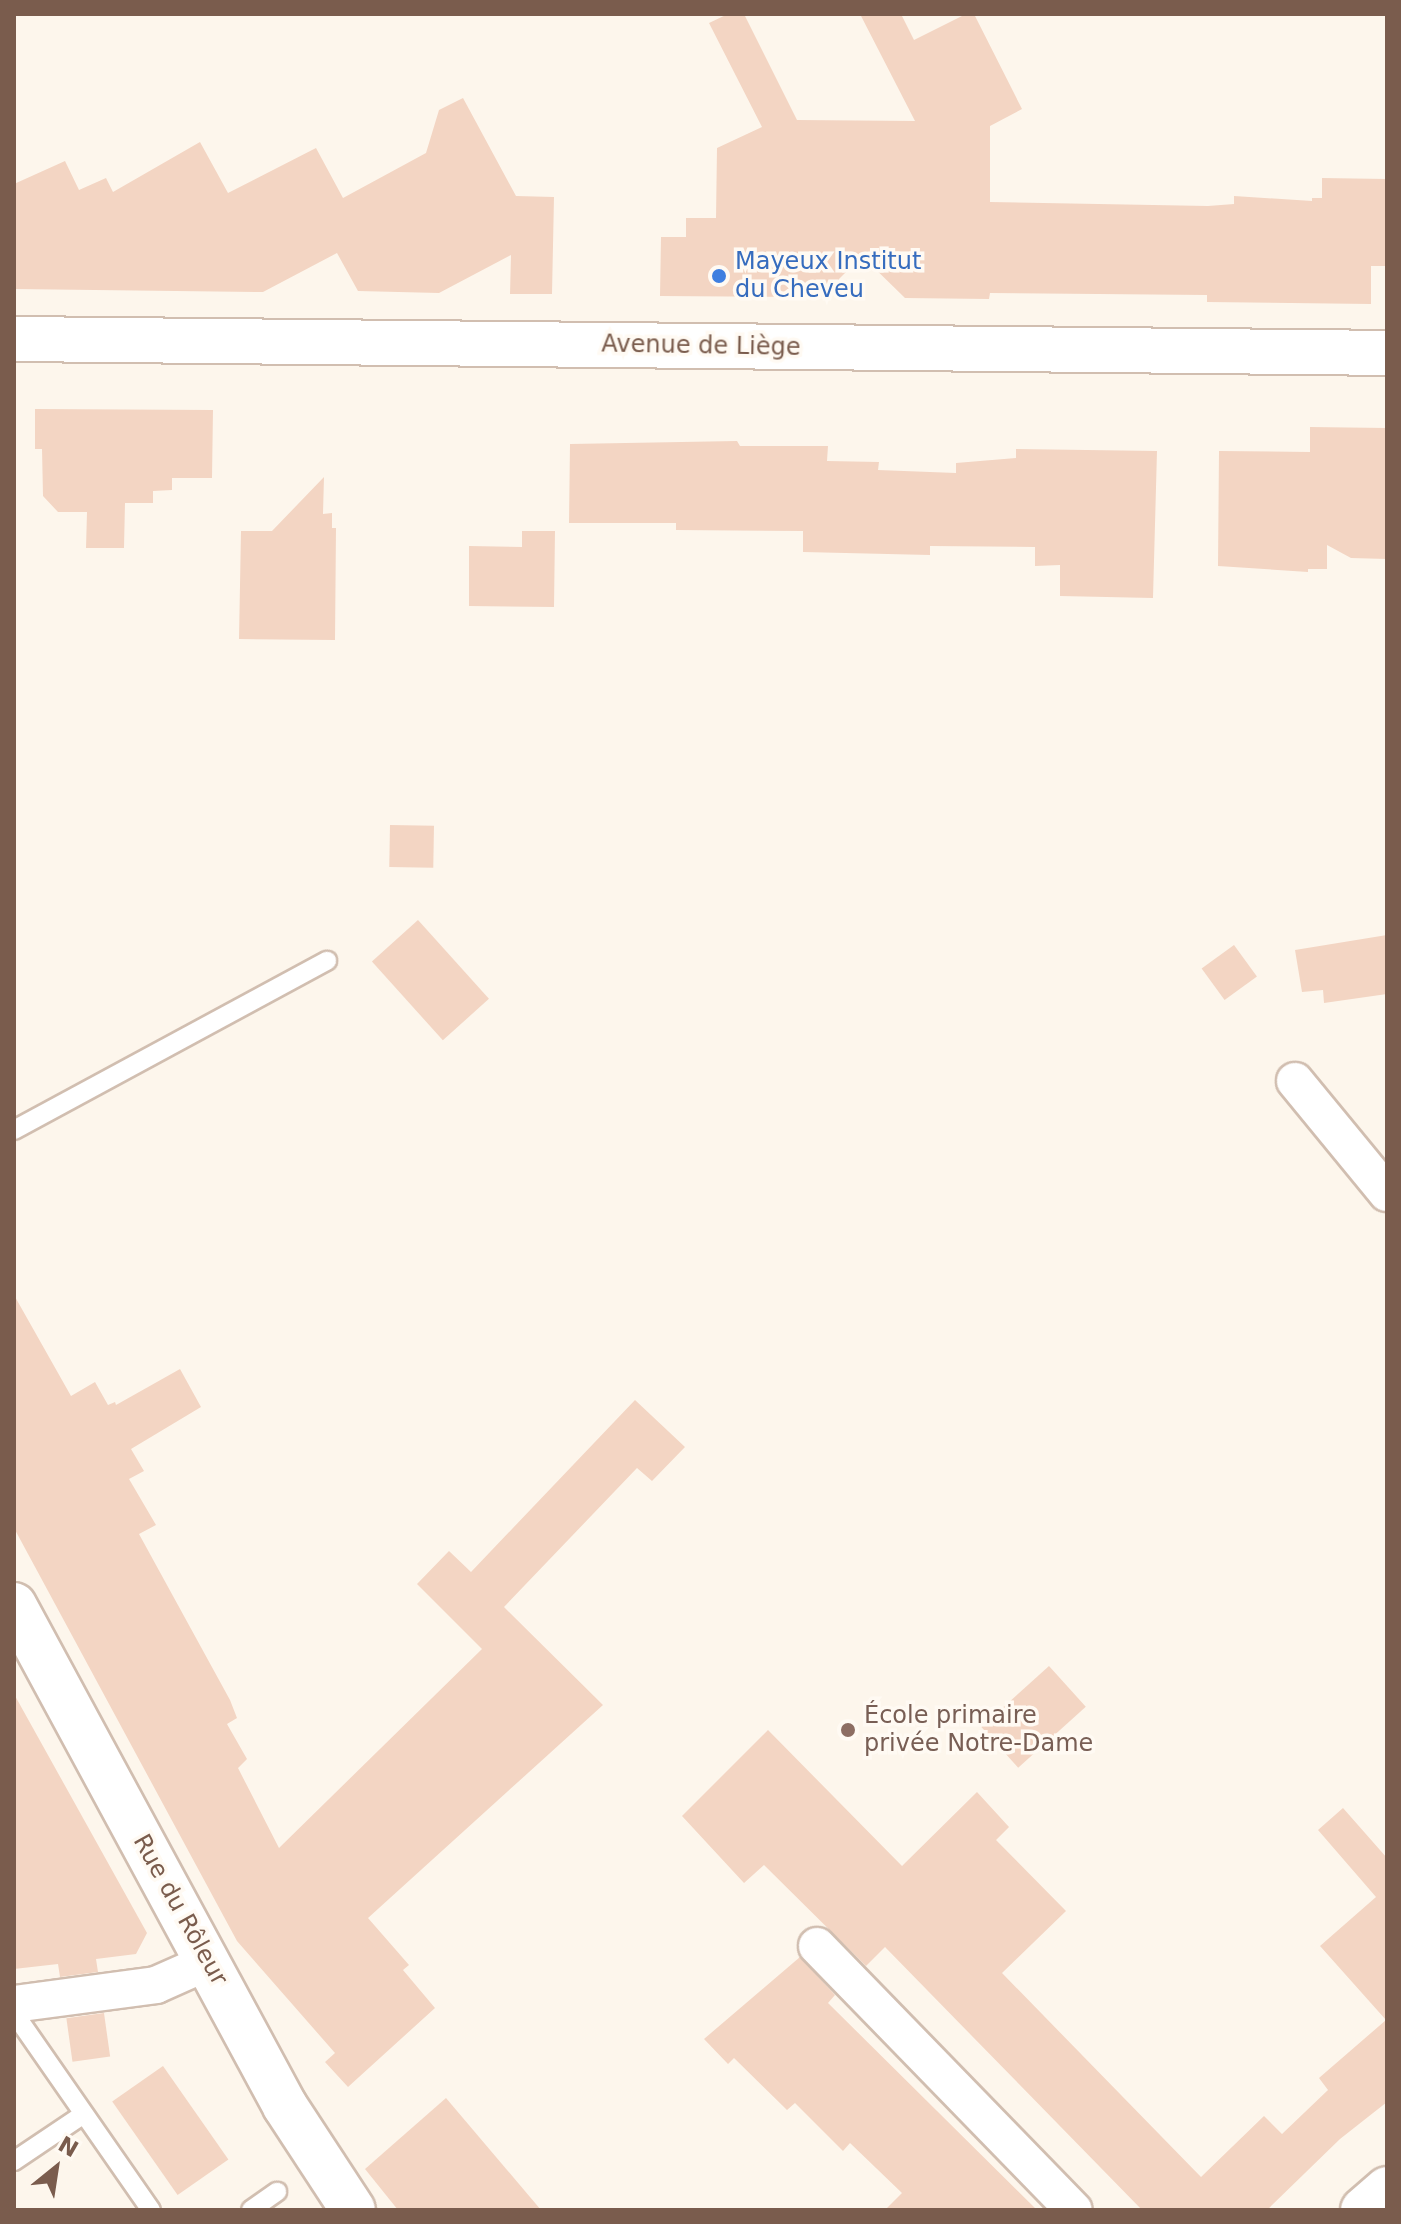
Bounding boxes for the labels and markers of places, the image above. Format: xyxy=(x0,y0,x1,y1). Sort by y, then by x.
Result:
place label: Mayeux Institut du Cheveu xyxy=(735,248,921,304)
marker: Mayeux Institut du Cheveu xyxy=(710,267,728,285)
place label: École primaire privée Notre-Dame xyxy=(864,1702,1093,1758)
marker: École primaire privée Notre-Dame xyxy=(839,1721,857,1739)

